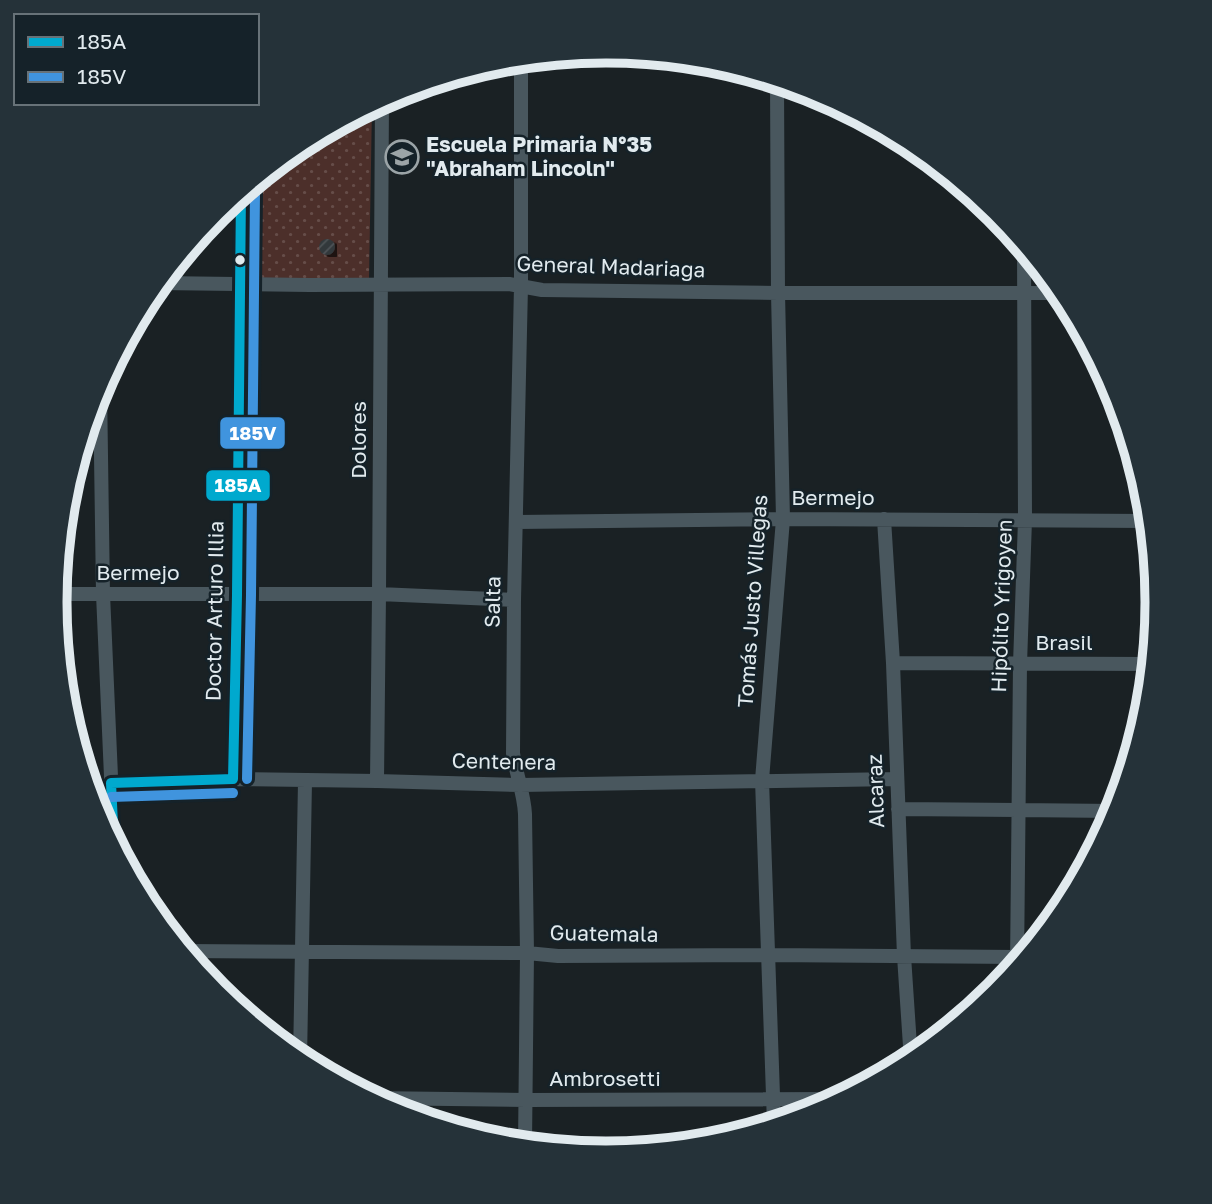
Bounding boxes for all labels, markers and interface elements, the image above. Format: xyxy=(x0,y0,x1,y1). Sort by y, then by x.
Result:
legend xyxy=(14,14,259,105)
text: 185A xyxy=(77,28,126,54)
text: 185V xyxy=(77,63,126,89)
place label: Escuela Primaria N°35 "Abraham Lincoln" xyxy=(426,131,652,181)
school or university icon: Escuela Primaria N°35 "Abraham Lincoln" xyxy=(383,138,421,176)
street label: General Madariaga xyxy=(516,250,706,282)
unlabelled marker xyxy=(233,253,247,267)
street label: Dolores xyxy=(345,401,371,479)
line badge: 185V xyxy=(219,416,286,450)
text: 185V xyxy=(229,421,277,444)
line badge: 185A xyxy=(205,469,271,502)
text: 185A xyxy=(214,473,262,496)
street label: Bermejo xyxy=(791,484,875,510)
street label: Tomás Justo Villegas xyxy=(732,494,772,708)
street label: Hipólito Yrigoyen xyxy=(985,519,1017,693)
street label: Doctor Arturo Illia xyxy=(199,521,229,701)
street label: Bermejo xyxy=(96,559,180,585)
street label: Salta xyxy=(479,576,505,628)
street label: Brasil xyxy=(1035,629,1093,655)
street label: Centenera xyxy=(451,747,557,775)
street label: Alcaraz xyxy=(861,754,889,828)
street label: Guatemala xyxy=(549,919,659,947)
street label: Ambrosetti xyxy=(549,1065,661,1091)

